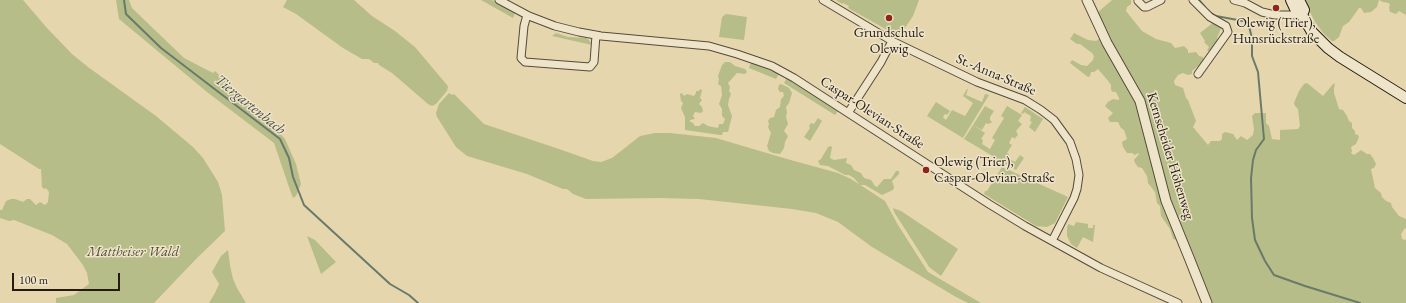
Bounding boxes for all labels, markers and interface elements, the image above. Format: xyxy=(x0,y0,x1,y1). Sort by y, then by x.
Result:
marker: Olewig (Trier), Hunsrückstraße xyxy=(1271,3,1281,13)
marker: Grundschule Olewig xyxy=(884,13,894,23)
place label: Olewig (Trier), Hunsrückstraße xyxy=(1233,15,1319,48)
place label: Grundschule Olewig xyxy=(854,25,924,58)
street label: St.-Anna-Straße xyxy=(953,51,1039,99)
water label: Tiergartenbach xyxy=(211,71,289,139)
street label: Caspar-Olevian-Straße xyxy=(817,73,927,153)
street label: Kernscheider Höhenweg xyxy=(1143,90,1197,222)
place label: Olewig (Trier), Caspar-Olevian-Straße xyxy=(934,154,1055,186)
marker: Olewig (Trier), Caspar-Olevian-Straße xyxy=(921,165,931,175)
park label: Mattheiser Wald xyxy=(87,244,179,260)
scale bar xyxy=(14,265,122,291)
text: 100 m xyxy=(19,272,48,288)

